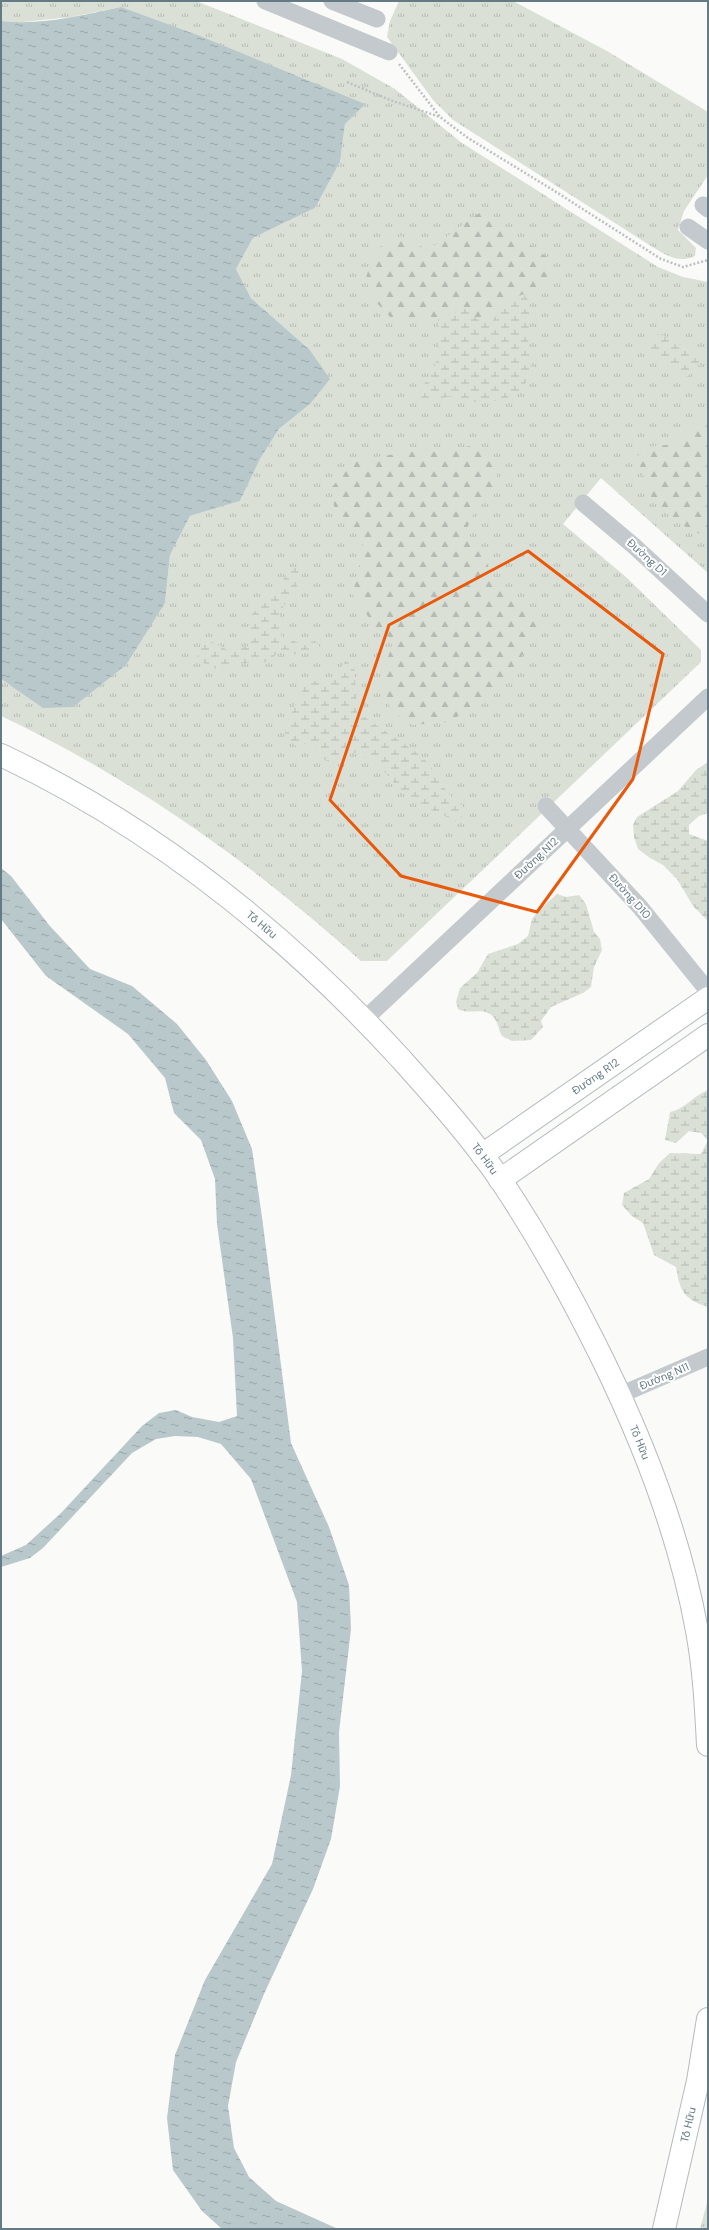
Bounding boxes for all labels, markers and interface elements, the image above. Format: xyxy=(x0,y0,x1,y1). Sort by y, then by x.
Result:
street label: Đường D1 xyxy=(624,535,670,579)
street label: Đường N12 xyxy=(511,834,561,882)
street label: Đường D10 xyxy=(606,870,654,922)
street label: Tố Hữu xyxy=(244,908,280,941)
street label: Đường R12 xyxy=(569,1055,622,1097)
street label: Tố Hữu xyxy=(469,1140,501,1177)
street label: Đường N11 xyxy=(637,1359,691,1393)
street label: Tố Hữu xyxy=(627,1423,653,1462)
street label: Tố Hữu xyxy=(677,2106,699,2144)

